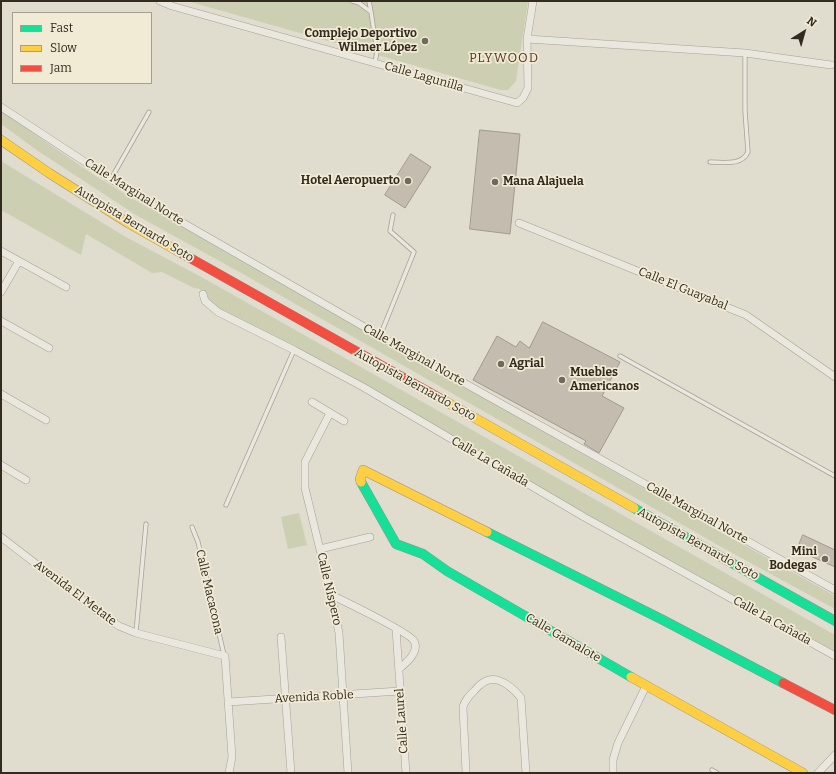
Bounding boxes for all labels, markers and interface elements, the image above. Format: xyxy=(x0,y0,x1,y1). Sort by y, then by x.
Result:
legend xyxy=(12,12,152,84)
north arrow xyxy=(784,12,824,52)
text: N xyxy=(804,14,819,30)
text: Fast xyxy=(50,21,73,35)
place label: Complejo Deportivo Wilmer López xyxy=(305,27,417,55)
marker: Complejo Deportivo Wilmer López xyxy=(420,36,430,46)
text: Slow xyxy=(50,41,77,55)
district label: PLYWOOD xyxy=(469,50,539,66)
street label: Calle Lagunilla xyxy=(383,59,465,95)
text: Jam xyxy=(50,61,72,75)
street label: Calle Marginal Norte xyxy=(82,156,186,228)
place label: Hotel Aeropuerto xyxy=(301,174,400,188)
place label: Mana Alajuela xyxy=(503,175,584,189)
marker: Hotel Aeropuerto xyxy=(403,176,413,186)
marker: Mana Alajuela xyxy=(490,177,500,187)
street label: Autopista Bernardo Soto xyxy=(72,183,196,265)
street label: Calle El Guayabal xyxy=(636,264,730,314)
street label: Calle Marginal Norte xyxy=(360,321,468,389)
street label: Autopista Bernardo Soto xyxy=(352,346,478,424)
place label: Agrial xyxy=(509,357,544,371)
marker: Agrial xyxy=(496,359,506,369)
place label: Muebles Americanos xyxy=(570,366,639,394)
marker: Muebles Americanos xyxy=(557,375,567,385)
street label: Calle La Cañada xyxy=(449,434,531,490)
street label: Calle Marginal Norte xyxy=(643,479,751,547)
street label: Autopista Bernardo Soto xyxy=(635,505,761,583)
place label: Mini Bodegas xyxy=(769,545,817,573)
street label: Calle Macacona xyxy=(192,548,226,636)
street label: Calle Níspero xyxy=(314,551,344,627)
marker: Mini Bodegas xyxy=(820,554,830,564)
street label: Avenida El Metate xyxy=(31,557,119,629)
street label: Calle La Cañada xyxy=(730,594,814,648)
street label: Calle Gamalote xyxy=(523,611,603,665)
street label: Avenida Roble xyxy=(274,688,354,706)
street label: Calle Laurel xyxy=(393,688,411,754)

